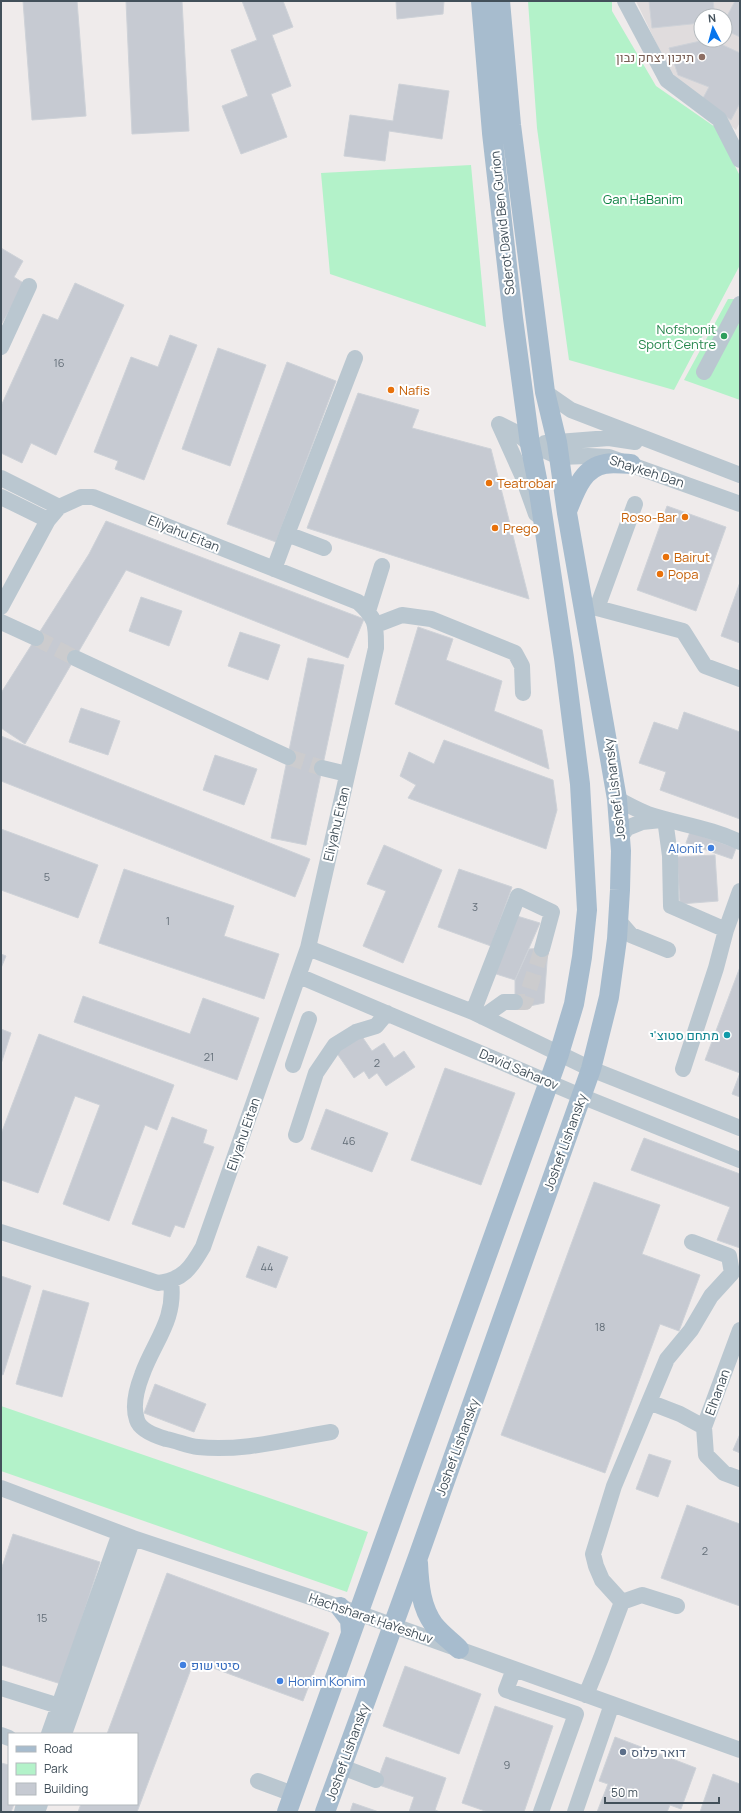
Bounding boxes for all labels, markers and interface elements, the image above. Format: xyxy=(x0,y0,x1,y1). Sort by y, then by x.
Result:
north arrow xyxy=(693,8,733,48)
text: N xyxy=(707,10,717,25)
place label: תיכון יצחק נבון xyxy=(616,48,694,66)
marker: תיכון יצחק נבון xyxy=(697,52,707,62)
street label: Sderot David Ben Gurion xyxy=(485,150,519,296)
park label: Gan HaBanim xyxy=(603,190,683,208)
place label: Nofshonit Sport Centre xyxy=(638,320,716,353)
marker: Nofshonit Sport Centre xyxy=(719,331,729,341)
house number: 16 xyxy=(53,355,65,370)
place label: Nafis xyxy=(399,381,430,399)
marker: Nafis xyxy=(386,385,396,395)
street label: Shaykeh Dan xyxy=(607,450,687,492)
place label: Teatrobar xyxy=(497,474,556,492)
marker: Teatrobar xyxy=(484,478,494,488)
place label: Roso-Bar xyxy=(621,508,677,526)
street label: Eliyahu Eitan xyxy=(145,510,223,556)
marker: Roso-Bar xyxy=(680,512,690,522)
place label: Prego xyxy=(503,519,539,537)
marker: Prego xyxy=(490,523,500,533)
place label: Bairut xyxy=(674,548,710,566)
marker: Bairut xyxy=(661,552,671,562)
place label: Popa xyxy=(668,565,698,583)
marker: Popa xyxy=(655,569,665,579)
street label: Joshef Lishansky xyxy=(599,737,629,841)
street label: Eliyahu Eitan xyxy=(319,785,353,863)
place label: Alonit xyxy=(668,839,703,857)
marker: Alonit xyxy=(706,843,716,853)
house number: 5 xyxy=(44,869,50,884)
house number: 3 xyxy=(472,899,478,914)
house number: 1 xyxy=(166,913,170,928)
place label: מתחם סטוצ'י xyxy=(650,1026,719,1044)
marker: מתחם סטוצ'י xyxy=(722,1030,732,1040)
street label: David Saharov xyxy=(477,1044,562,1094)
house number: 21 xyxy=(204,1049,214,1064)
house number: 2 xyxy=(374,1055,380,1070)
street label: Joshef Lishansky xyxy=(539,1091,591,1193)
street label: Eliyahu Eitan xyxy=(222,1095,264,1173)
house number: 46 xyxy=(342,1133,356,1148)
house number: 44 xyxy=(260,1259,274,1274)
house number: 18 xyxy=(595,1319,605,1334)
street label: Elhanan xyxy=(700,1366,734,1418)
street label: Joshef Lishansky xyxy=(431,1396,483,1498)
house number: 2 xyxy=(702,1543,708,1558)
street label: Hachsharat HaYeshuv xyxy=(306,1588,436,1648)
house number: 15 xyxy=(37,1610,47,1625)
place label: סיטי שופ xyxy=(191,1656,240,1674)
marker: סיטי שופ xyxy=(178,1660,188,1670)
place label: Honim Konim xyxy=(288,1672,366,1690)
marker: Honim Konim xyxy=(275,1676,285,1686)
street label: Joshef Lishansky xyxy=(321,1701,373,1803)
legend xyxy=(8,1733,138,1805)
text: Road xyxy=(44,1740,72,1757)
place label: דואר פלוס xyxy=(631,1743,686,1761)
marker: דואר פלוס xyxy=(618,1747,628,1757)
house number: 9 xyxy=(504,1757,511,1772)
text: Park xyxy=(44,1760,69,1777)
scale bar xyxy=(605,1779,719,1805)
text: Building xyxy=(44,1780,88,1797)
text: 50 m xyxy=(611,1784,638,1801)

